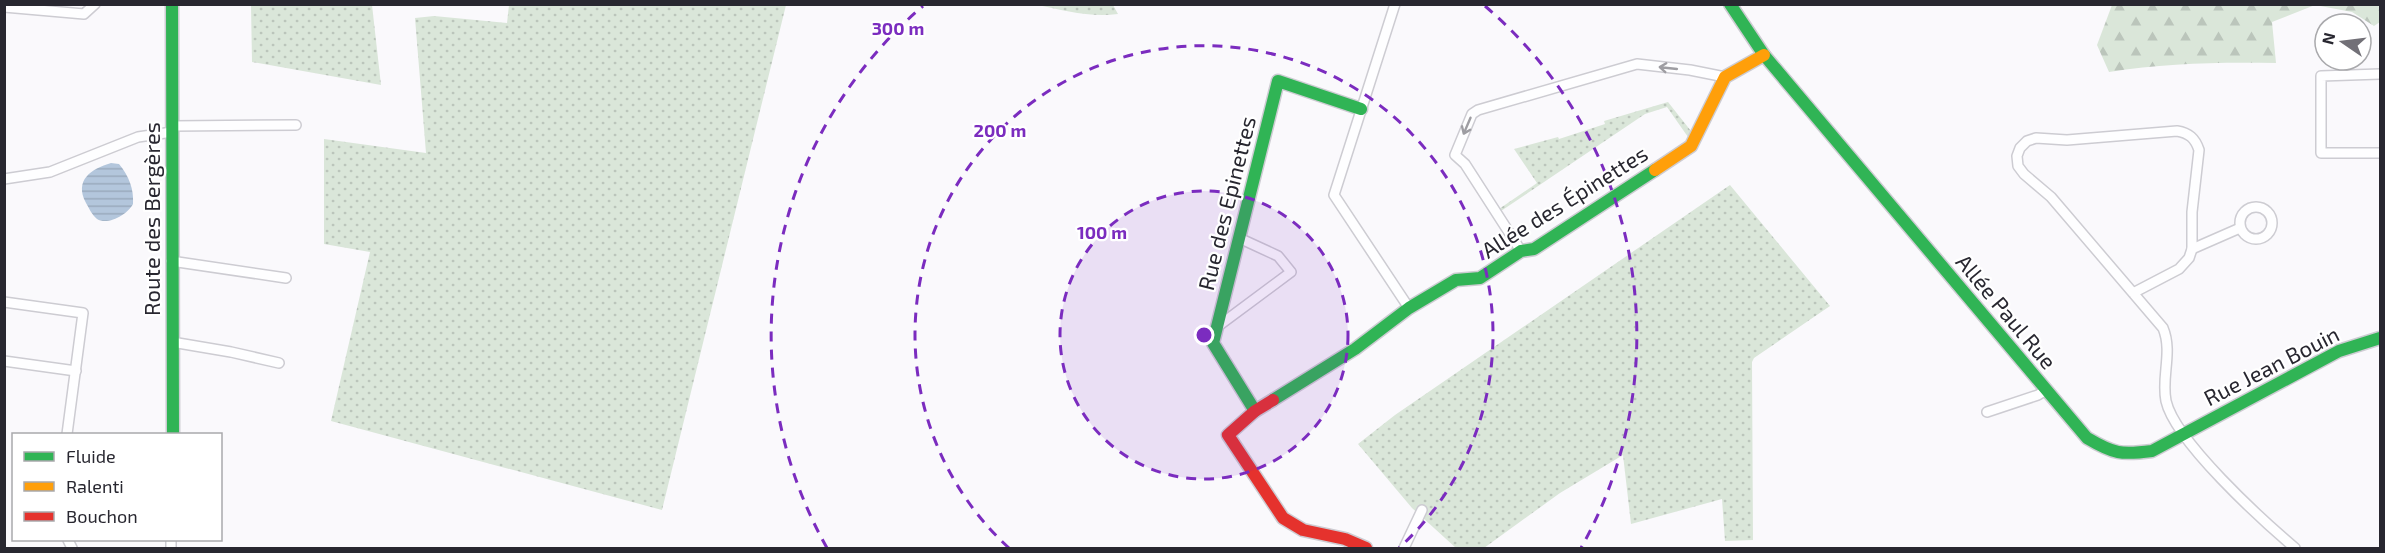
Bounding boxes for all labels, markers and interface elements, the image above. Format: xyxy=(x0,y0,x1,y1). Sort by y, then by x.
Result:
north arrow xyxy=(2313,12,2373,72)
text: 300 m xyxy=(872,17,924,39)
text: N xyxy=(2317,30,2339,46)
one-way arrow xyxy=(1658,62,1678,73)
street label: Rue des Epinettes xyxy=(1192,113,1260,293)
one-way arrow xyxy=(1461,116,1473,134)
text: 200 m xyxy=(974,119,1026,141)
street label: Route des Bergères xyxy=(138,122,164,316)
street label: Allée des Épinettes xyxy=(1476,139,1652,263)
text: 100 m xyxy=(1077,221,1127,243)
street label: Allée Paul Rue xyxy=(1952,248,2062,374)
street label: Rue Jean Bouin xyxy=(2199,320,2343,410)
centre of rings xyxy=(1194,325,1214,345)
legend xyxy=(12,433,222,541)
text: Fluide xyxy=(66,445,116,467)
text: Ralenti xyxy=(66,475,124,497)
text: Bouchon xyxy=(66,505,138,527)

